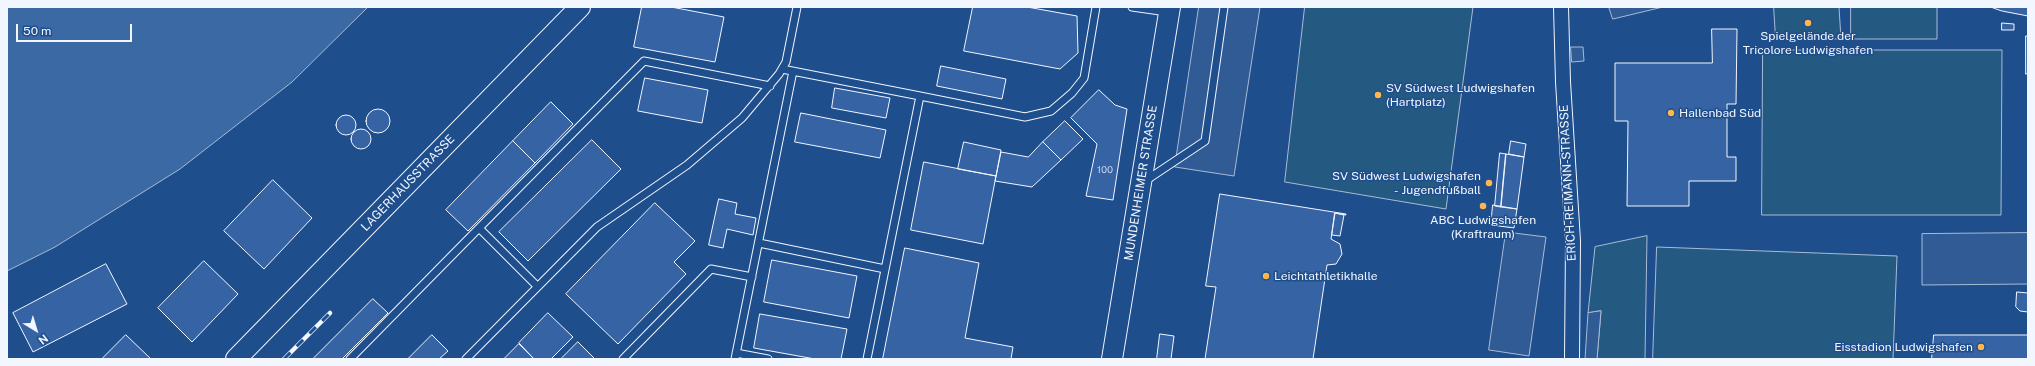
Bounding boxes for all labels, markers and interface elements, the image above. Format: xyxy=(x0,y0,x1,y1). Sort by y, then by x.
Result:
scale bar xyxy=(18,16,134,42)
marker: Spielgelände der Tricolore Ludwigshafen xyxy=(1803,18,1813,28)
text: 50 m xyxy=(23,24,51,38)
place label: Spielgelände der Tricolore Ludwigshafen xyxy=(1743,29,1873,57)
place label: SV Südwest Ludwigshafen (Hartplatz) xyxy=(1386,81,1535,109)
marker: SV Südwest Ludwigshafen (Hartplatz) xyxy=(1373,90,1383,100)
street label: MUNDENHEIMER STRASSE xyxy=(1122,104,1160,262)
street label: ERICH-REIMANN-STRASSE xyxy=(1557,104,1579,262)
place label: Hallenbad Süd xyxy=(1679,106,1761,120)
marker: Hallenbad Süd xyxy=(1666,108,1676,118)
street label: LAGERHAUSSTRASSE xyxy=(358,132,458,234)
house number: 100 xyxy=(1097,164,1113,176)
place label: SV Südwest Ludwigshafen - Jugendfußball xyxy=(1332,169,1481,197)
marker: SV Südwest Ludwigshafen - Jugendfußball xyxy=(1484,178,1494,188)
marker: ABC Ludwigshafen (Kraftraum) xyxy=(1478,201,1488,211)
place label: ABC Ludwigshafen (Kraftraum) xyxy=(1430,213,1536,241)
place label: Leichtathletikhalle xyxy=(1274,269,1378,283)
marker: Leichtathletikhalle xyxy=(1261,271,1271,281)
north arrow xyxy=(16,310,56,350)
text: N xyxy=(36,332,50,347)
place label: Eisstadion Ludwigshafen xyxy=(1834,340,1973,354)
marker: Eisstadion Ludwigshafen xyxy=(1976,342,1986,352)

